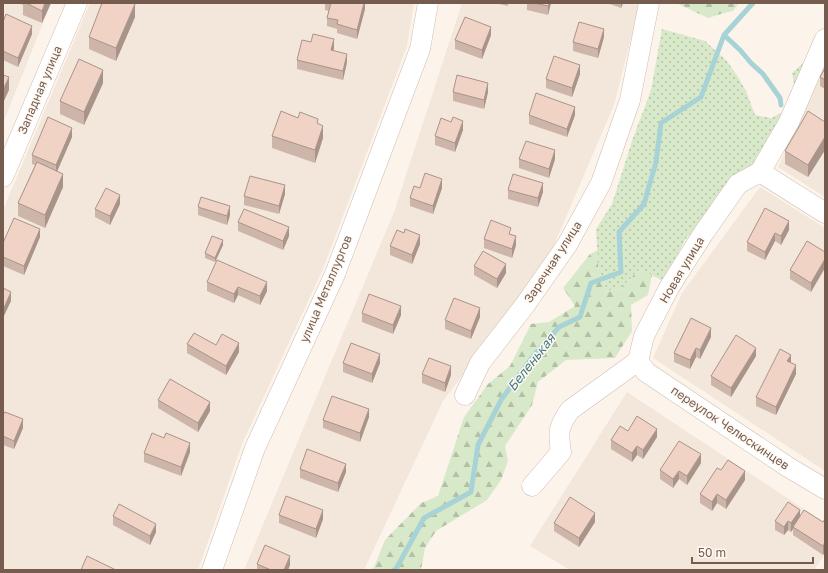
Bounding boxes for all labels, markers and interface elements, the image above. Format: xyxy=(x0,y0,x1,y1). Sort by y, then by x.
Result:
street label: Западная улица xyxy=(14,43,65,136)
street label: Заречная улица xyxy=(521,218,585,305)
street label: улица Металлургов xyxy=(296,233,355,345)
street label: Новая улица xyxy=(656,234,707,306)
water label: Беленькая xyxy=(504,329,559,394)
street label: переулок Челюскинцев xyxy=(668,382,792,473)
scale bar xyxy=(692,539,813,565)
text: 50 m xyxy=(698,545,726,560)

